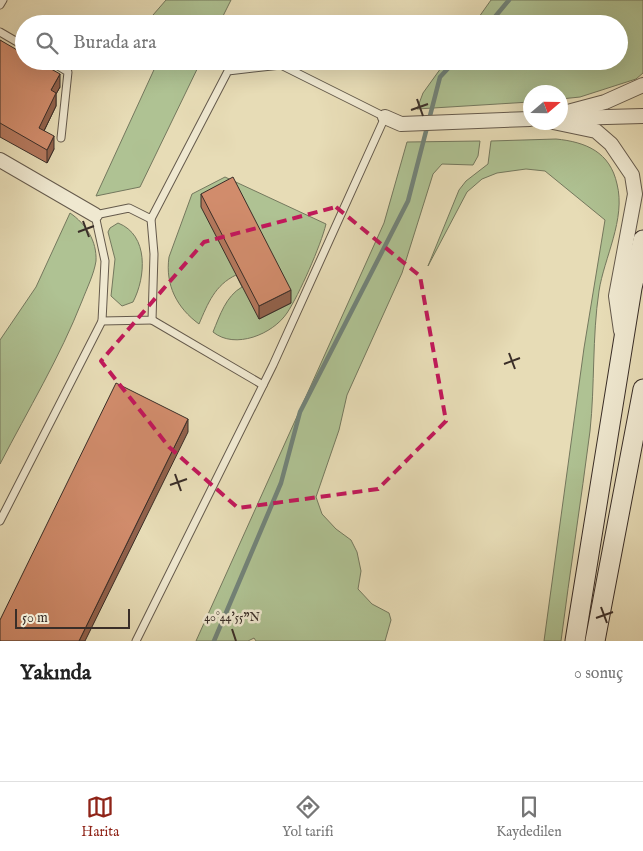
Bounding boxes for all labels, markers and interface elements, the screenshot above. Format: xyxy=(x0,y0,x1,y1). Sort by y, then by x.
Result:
search box xyxy=(15,15,628,70)
icon: search xyxy=(33,29,61,57)
text: Burada ara xyxy=(73,31,157,55)
north arrow xyxy=(523,85,568,130)
scale bar xyxy=(15,606,130,629)
text: 50 m xyxy=(22,609,48,627)
text: 40°44'55"N xyxy=(204,610,260,625)
text: Yakında xyxy=(20,660,91,687)
text: 0 sonuç xyxy=(574,664,623,684)
tab: Harita xyxy=(81,793,119,841)
tab: Yol tarifi xyxy=(282,793,334,841)
tab: Kaydedilen xyxy=(496,793,562,841)

